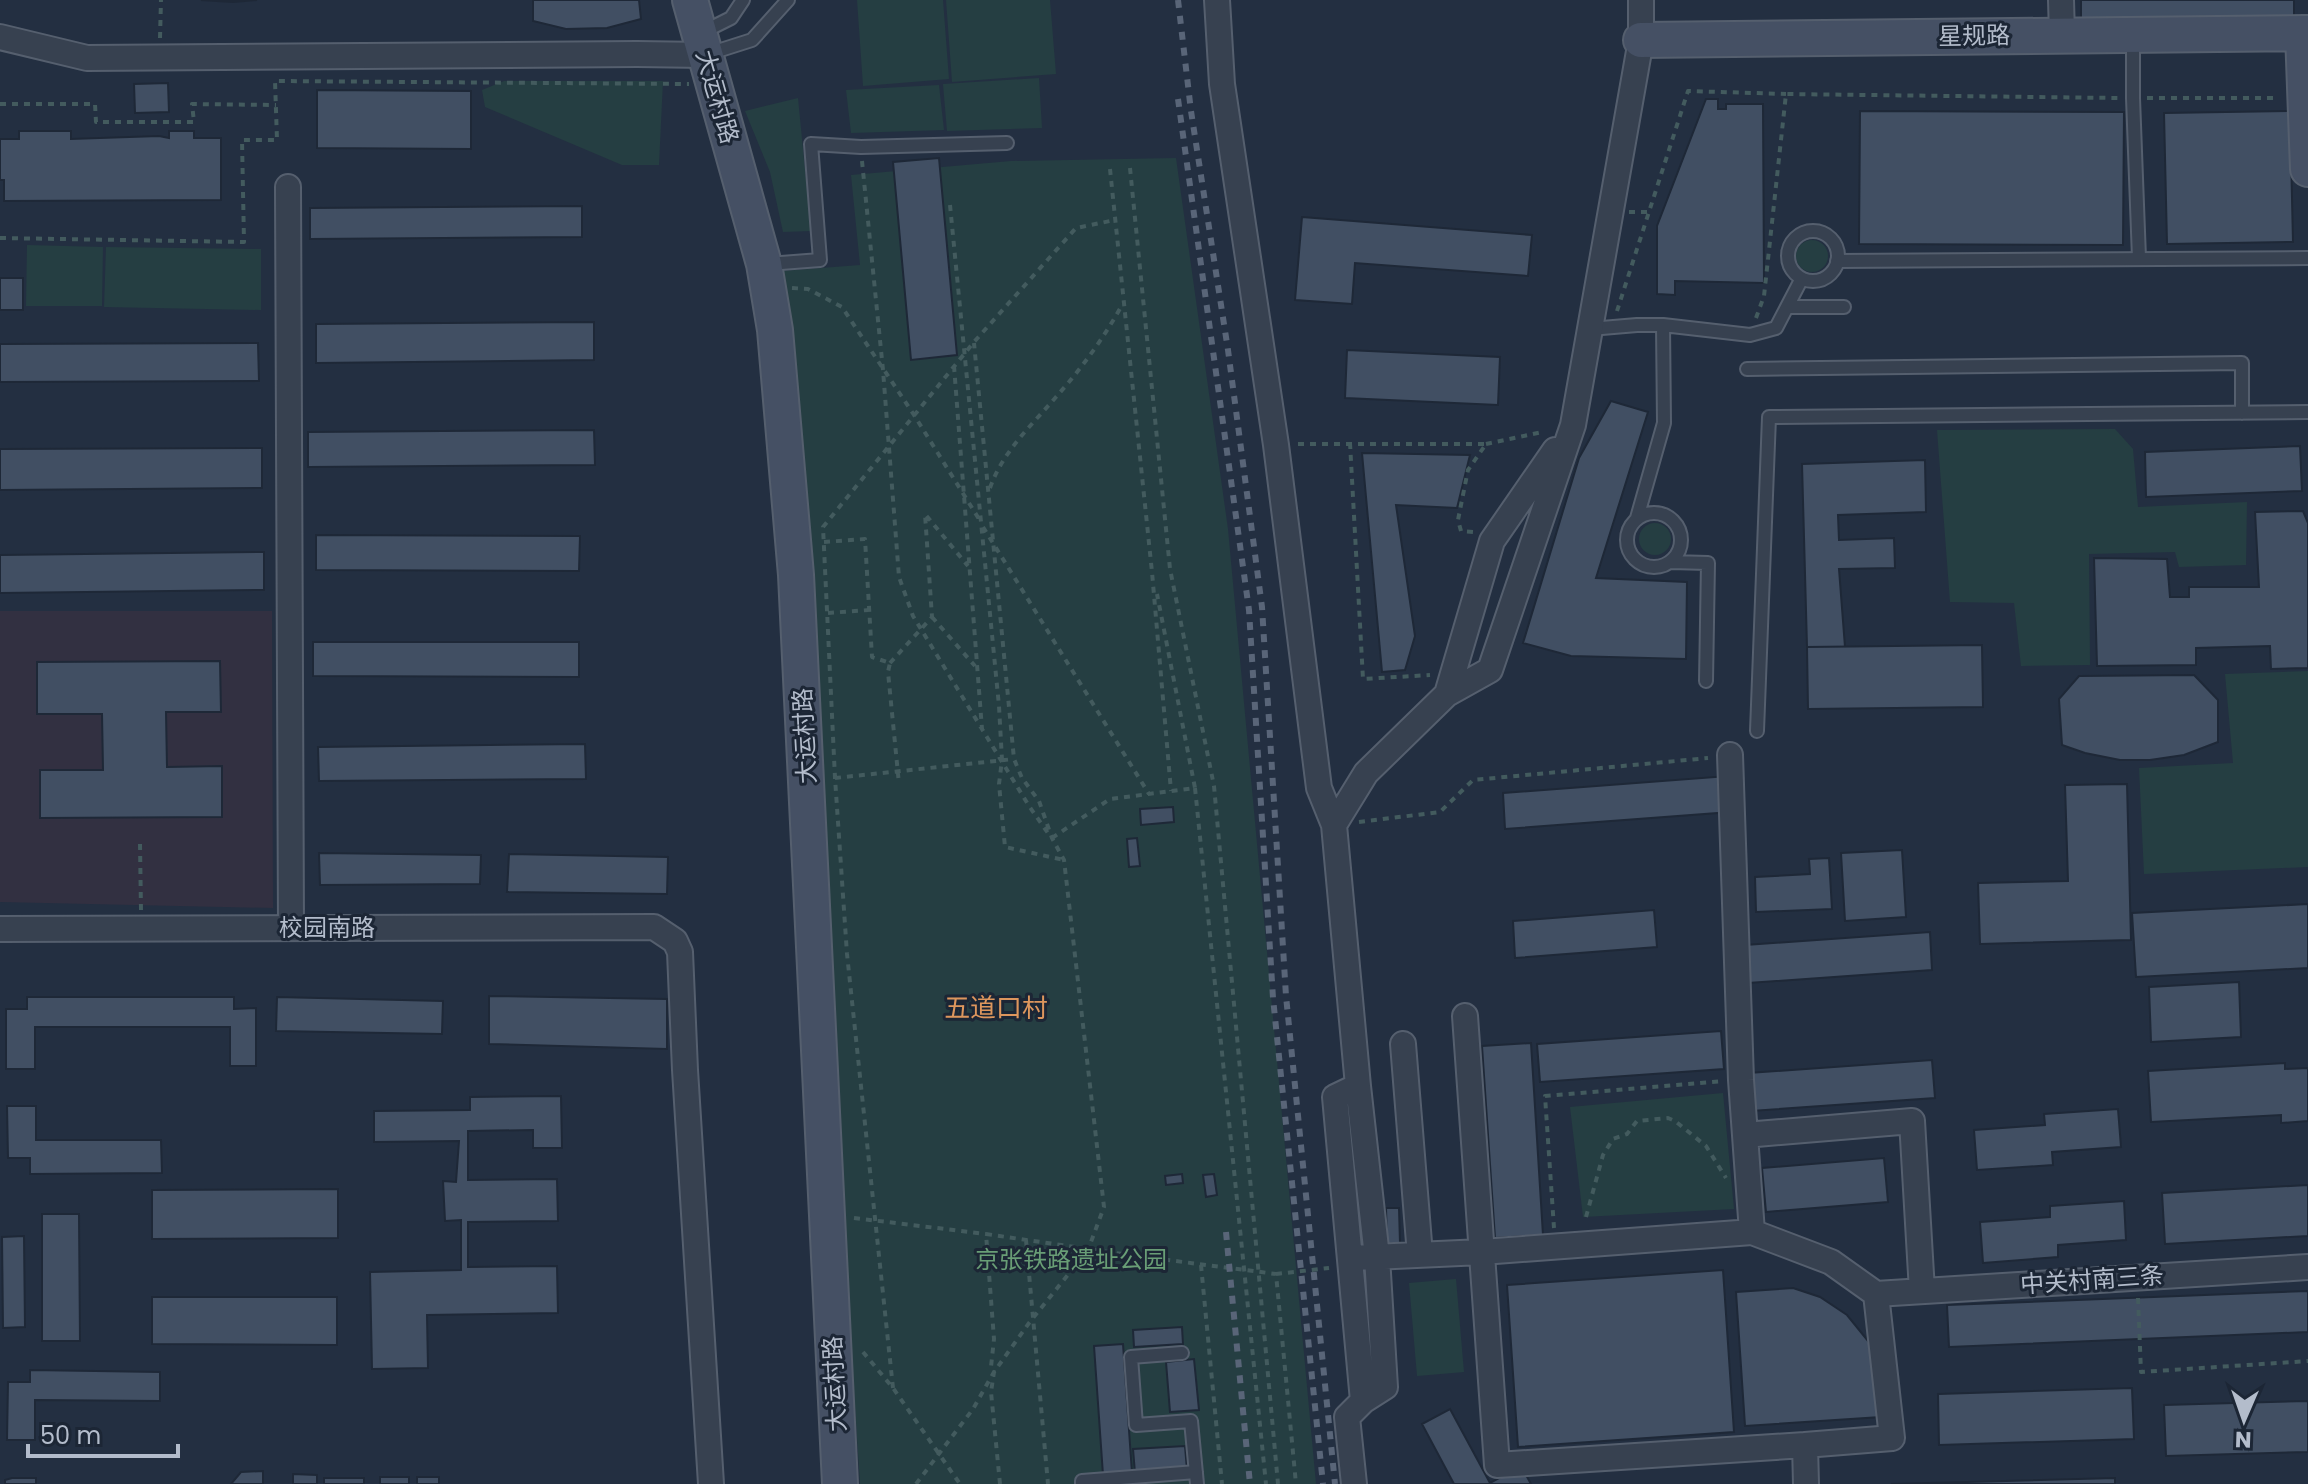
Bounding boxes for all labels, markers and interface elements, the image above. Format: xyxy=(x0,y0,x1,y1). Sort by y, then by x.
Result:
street label: 星规路 xyxy=(1938,18,2010,53)
street label: 大运村路 xyxy=(688,46,747,148)
street label: 大运村路 xyxy=(786,687,823,785)
street label: 校园南路 xyxy=(279,911,375,944)
district label: 五道口村 xyxy=(944,990,1048,1026)
park label: 京张铁路遗址公园 xyxy=(975,1243,1167,1276)
street label: 中关村南三条 xyxy=(2019,1258,2165,1301)
street label: 大运村路 xyxy=(816,1335,853,1433)
north arrow xyxy=(2204,1380,2284,1460)
scale bar xyxy=(28,1408,178,1458)
text: 50 m xyxy=(40,1419,101,1452)
text: N xyxy=(2235,1424,2252,1455)

